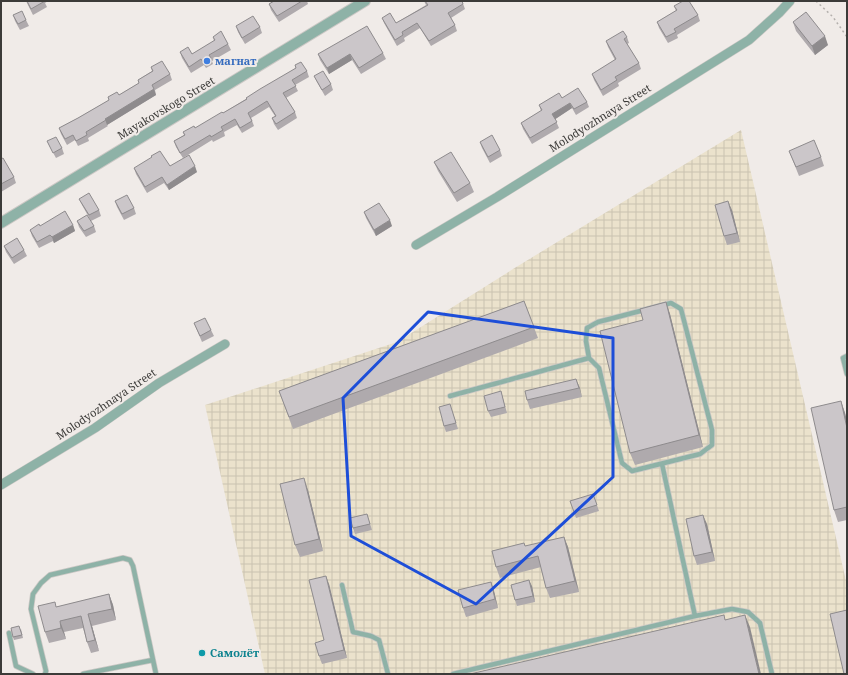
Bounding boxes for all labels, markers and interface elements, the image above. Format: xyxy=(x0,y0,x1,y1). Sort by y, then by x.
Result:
place label: магнат xyxy=(215,53,256,68)
marker: магнат xyxy=(202,56,212,66)
street label: Mayakovskogo Street xyxy=(114,73,217,143)
street label: Molodyozhnaya Street xyxy=(546,80,654,155)
street label: Molodyozhnaya Street xyxy=(53,364,159,443)
place label: Самолёт xyxy=(210,645,259,660)
marker: Самолёт xyxy=(197,648,207,658)

